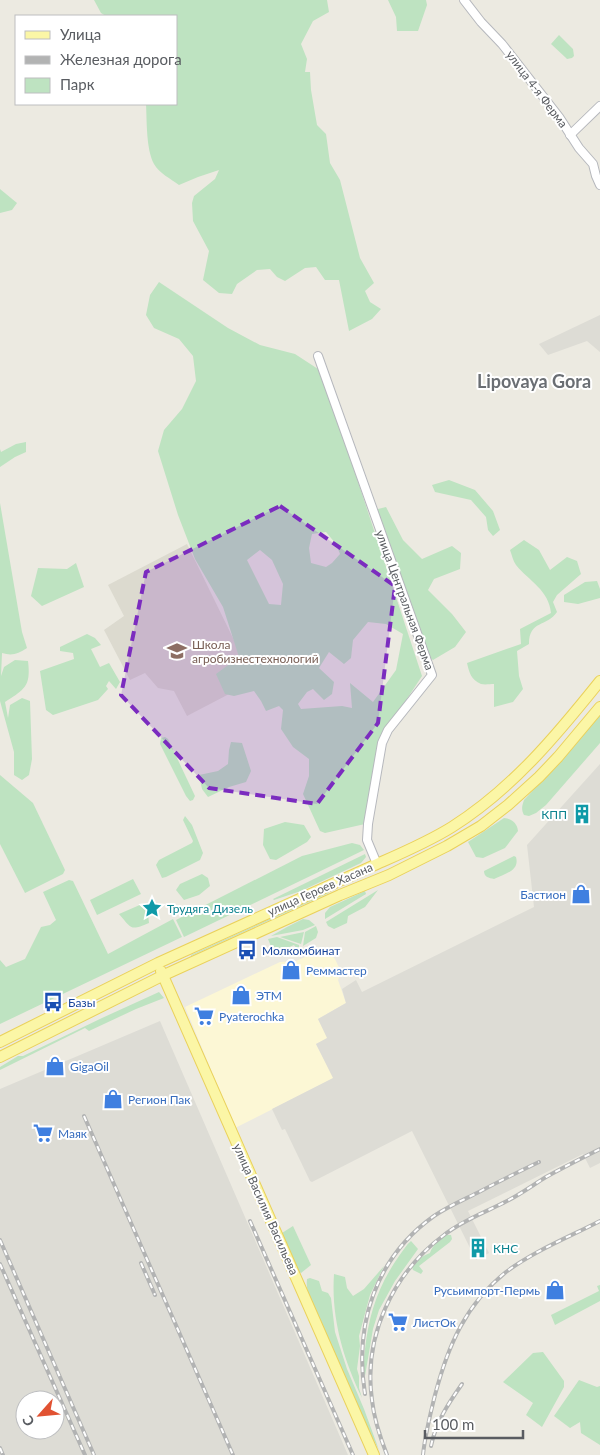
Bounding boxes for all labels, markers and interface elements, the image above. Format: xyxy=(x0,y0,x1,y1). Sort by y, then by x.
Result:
legend xyxy=(15,15,178,105)
text: Улица xyxy=(60,25,101,43)
street label: улица 4-я Ферма xyxy=(503,47,571,131)
text: Железная дорога xyxy=(60,50,182,68)
text: Парк xyxy=(60,75,95,93)
district label: Lipovaya Gora xyxy=(477,370,591,392)
street label: улица Центральная Ферма xyxy=(373,528,437,672)
place label: Школа агробизнестехнологий xyxy=(192,637,319,666)
school or university icon: Школа агробизнестехнологий xyxy=(166,640,188,662)
building icon: КПП xyxy=(571,803,593,825)
place label: КПП xyxy=(541,807,567,822)
street label: улица Героев Хасана xyxy=(265,859,375,919)
shop icon: Бастион xyxy=(570,883,592,905)
place label: Бастион xyxy=(520,887,566,902)
place icon: Трудяга Дизель xyxy=(141,897,163,919)
place label: Трудяга Дизель xyxy=(167,901,253,916)
bus stop icon: Молкомбинат xyxy=(236,939,258,961)
place label: Молкомбинат xyxy=(262,943,340,958)
shop icon: Реммастер xyxy=(280,959,302,981)
place label: Реммастер xyxy=(306,963,367,978)
shop icon: ЭТМ xyxy=(230,984,252,1006)
place label: ЭТМ xyxy=(256,988,282,1003)
bus stop icon: Базы xyxy=(42,991,64,1013)
place label: Базы xyxy=(68,995,95,1010)
supermarket icon: Pyaterochka xyxy=(193,1005,215,1027)
place label: Pyaterochka xyxy=(219,1009,284,1024)
shop icon: GigaOil xyxy=(44,1055,66,1077)
place label: GigaOil xyxy=(70,1059,109,1074)
shop icon: Регион Пак xyxy=(102,1088,124,1110)
place label: Регион Пак xyxy=(128,1092,191,1107)
supermarket icon: Маяк xyxy=(32,1122,54,1144)
place label: Маяк xyxy=(58,1126,88,1141)
street label: улица Василия Васильева xyxy=(230,1141,302,1277)
building icon: КНС xyxy=(467,1237,489,1259)
place label: КНС xyxy=(493,1241,518,1256)
shop icon: Русьимпорт-Пермь xyxy=(544,1279,566,1301)
place label: Русьимпорт-Пермь xyxy=(434,1283,540,1298)
supermarket icon: ЛистОк xyxy=(387,1311,409,1333)
place label: ЛистОк xyxy=(412,1315,457,1330)
north arrow xyxy=(15,1390,65,1440)
scale bar xyxy=(425,1408,522,1440)
text: С xyxy=(18,1412,38,1429)
text: 100 m xyxy=(432,1415,474,1433)

